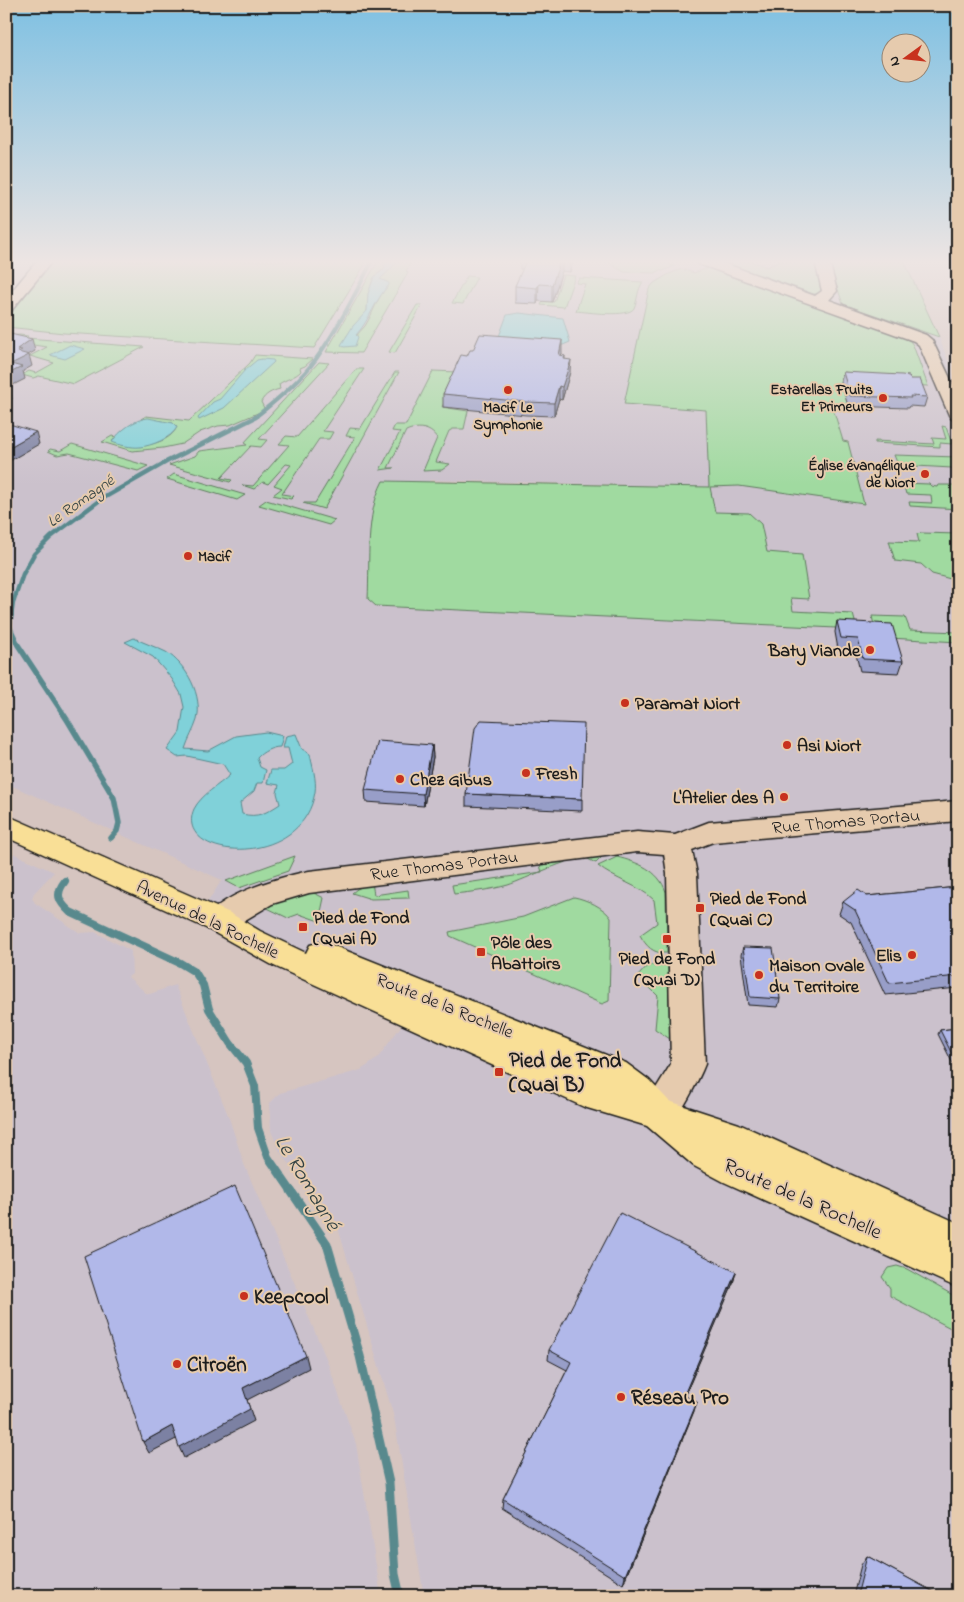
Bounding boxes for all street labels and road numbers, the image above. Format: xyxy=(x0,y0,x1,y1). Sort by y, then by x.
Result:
street label: Rue Thomas Portau xyxy=(771,804,921,842)
street label: Rue Thomas Portau xyxy=(369,845,520,889)
street label: Avenue de la Rochelle xyxy=(131,875,284,967)
street label: Route de la Rochelle xyxy=(372,967,518,1047)
street label: Route de la Rochelle xyxy=(718,1151,887,1248)

